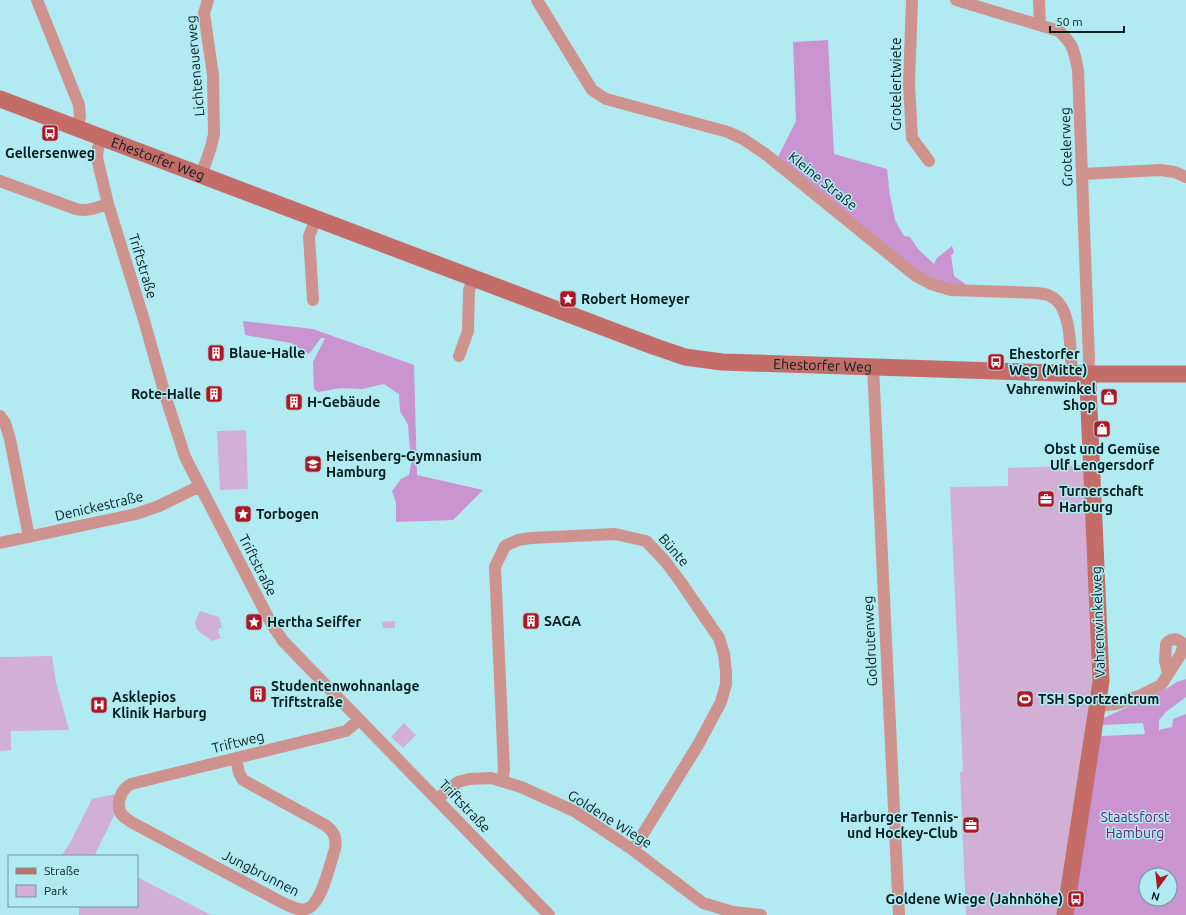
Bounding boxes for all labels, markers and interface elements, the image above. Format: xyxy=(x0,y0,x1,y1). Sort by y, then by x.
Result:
scale bar xyxy=(1050,8,1124,34)
street label: Lichtenauerweg xyxy=(183,15,207,117)
text: 50 m xyxy=(1056,15,1083,28)
street label: Grotelertwiete xyxy=(888,37,904,131)
street label: Grotelerweg xyxy=(1057,107,1075,187)
bus stop icon: Gellersenweg xyxy=(40,123,60,143)
street label: Ehestorfer Weg xyxy=(109,134,207,184)
place label: Gellersenweg xyxy=(5,145,95,161)
street label: Kleine Straße xyxy=(785,148,861,214)
street label: Triftstraße xyxy=(126,232,160,300)
place icon: Robert Homeyer xyxy=(558,289,578,309)
place label: Robert Homeyer xyxy=(581,291,690,307)
building icon: Blaue-Halle xyxy=(206,343,226,363)
place label: Blaue-Halle xyxy=(229,345,305,361)
place label: Ehestorfer Weg (Mitte) xyxy=(1009,346,1087,378)
bus stop icon: Ehestorfer Weg (Mitte) xyxy=(986,352,1006,372)
street label: Ehestorfer Weg xyxy=(773,356,872,375)
place label: Vahrenwinkel Shop xyxy=(1006,381,1096,413)
building icon: Rote-Halle xyxy=(204,384,224,404)
place label: Rote-Halle xyxy=(131,386,201,402)
shop icon: Vahrenwinkel Shop xyxy=(1099,387,1119,407)
building icon: H-Gebäude xyxy=(284,392,304,412)
place label: H-Gebäude xyxy=(307,394,380,410)
shop icon: Obst und Gemüse Ulf Lengersdorf xyxy=(1092,419,1112,439)
place label: Obst und Gemüse Ulf Lengersdorf xyxy=(1044,441,1160,473)
place label: Heisenberg-Gymnasium Hamburg xyxy=(326,448,482,480)
school or university icon: Heisenberg-Gymnasium Hamburg xyxy=(303,454,323,474)
place label: Turnerschaft Harburg xyxy=(1059,483,1144,515)
street label: Denickestraße xyxy=(53,488,145,524)
office icon: Turnerschaft Harburg xyxy=(1036,489,1056,509)
place icon: Torbogen xyxy=(233,504,253,524)
place label: Torbogen xyxy=(256,506,319,522)
street label: Bünte xyxy=(655,530,693,570)
street label: Triftstraße xyxy=(236,531,280,599)
street label: Vahrenwinkelweg xyxy=(1088,566,1108,678)
street label: Goldrutenweg xyxy=(860,595,880,687)
building icon: SAGA xyxy=(521,611,541,631)
place icon: Hertha Seiffer xyxy=(244,612,264,632)
place label: SAGA xyxy=(544,613,581,629)
place label: Hertha Seiffer xyxy=(267,614,362,630)
place label: Studentenwohnanlage Triftstraße xyxy=(271,678,420,710)
building icon: Studentenwohnanlage Triftstraße xyxy=(248,684,268,704)
place label: Asklepios Klinik Harburg xyxy=(112,689,207,721)
sports icon: TSH Sportzentrum xyxy=(1015,689,1035,709)
place label: TSH Sportzentrum xyxy=(1038,691,1159,707)
hospital icon: Asklepios Klinik Harburg xyxy=(89,695,109,715)
street label: Triftweg xyxy=(210,728,266,756)
street label: Triftstraße xyxy=(436,776,494,836)
street label: Goldene Wiege xyxy=(565,787,655,851)
place label: Harburger Tennis- und Hockey-Club xyxy=(840,809,958,841)
park label: Staatsforst Hamburg xyxy=(1100,809,1170,841)
office icon: Harburger Tennis- und Hockey-Club xyxy=(961,815,981,835)
street label: Jungbrunnen xyxy=(220,847,302,899)
legend xyxy=(8,855,138,907)
text: Straße xyxy=(44,864,80,877)
north arrow xyxy=(1138,867,1178,907)
text: Park xyxy=(44,884,68,897)
bus stop icon: Goldene Wiege (Jahnhöhe) xyxy=(1066,889,1086,909)
text: N xyxy=(1150,890,1161,904)
place label: Goldene Wiege (Jahnhöhe) xyxy=(886,891,1063,907)

